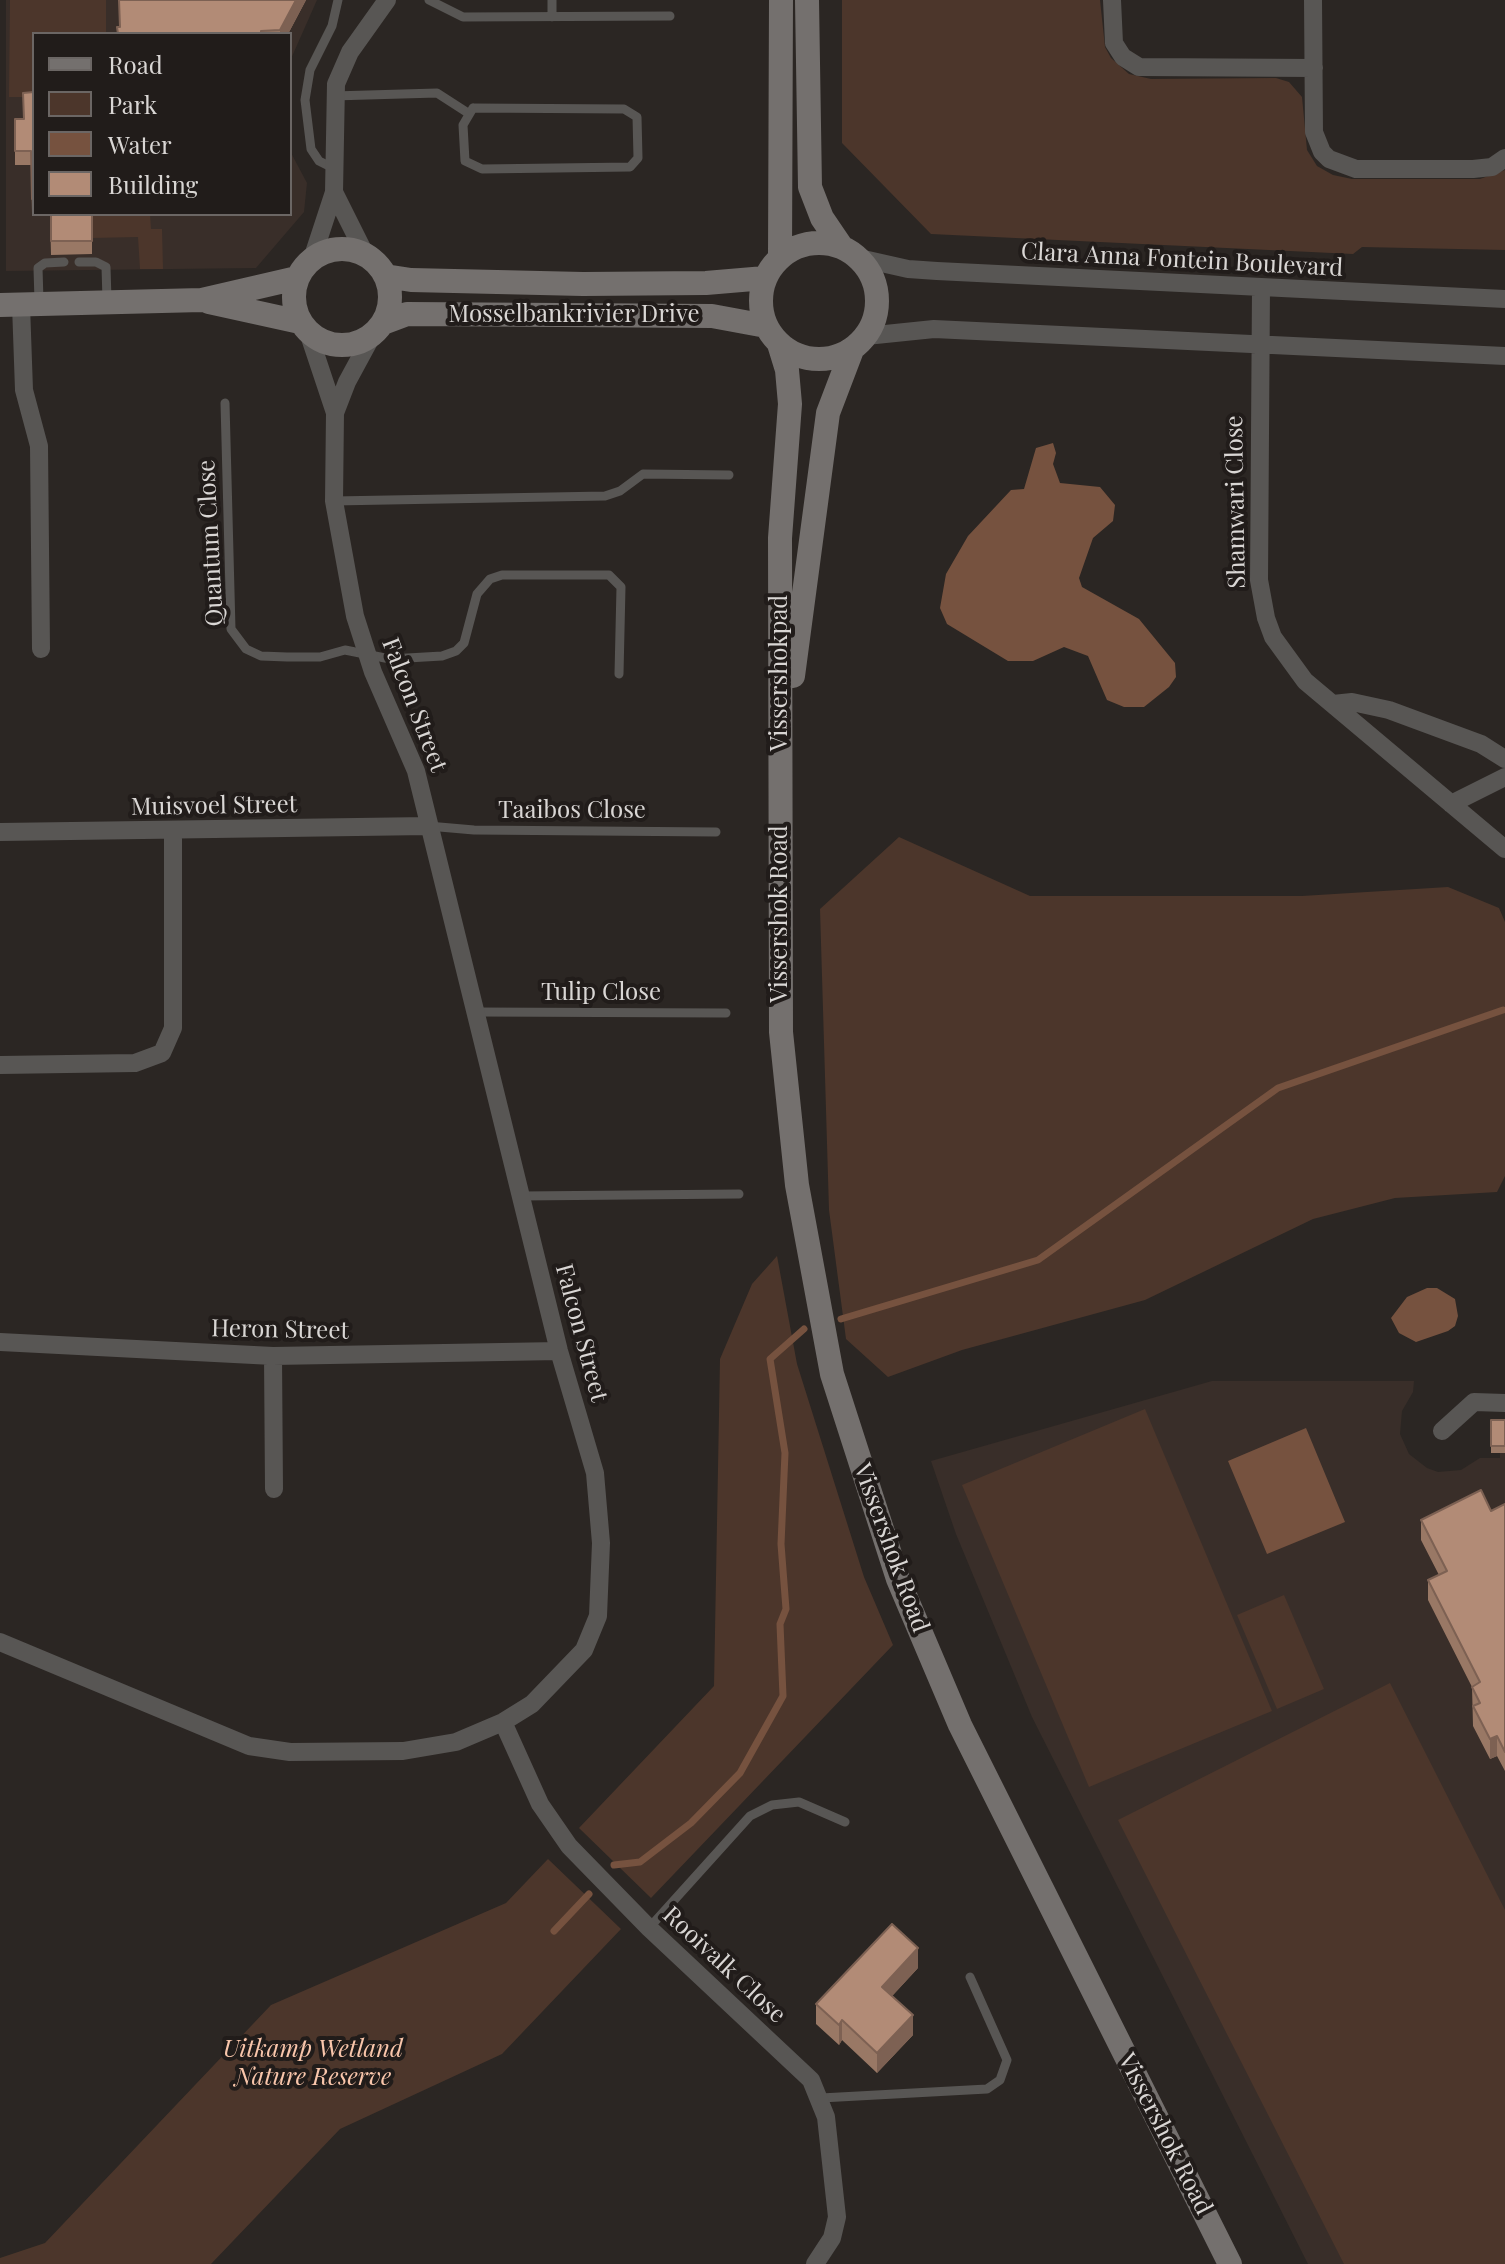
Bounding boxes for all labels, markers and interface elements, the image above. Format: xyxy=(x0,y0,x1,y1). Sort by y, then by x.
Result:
legend xyxy=(32,32,292,216)
text: Road xyxy=(108,48,163,80)
text: Park xyxy=(108,88,157,120)
text: Water xyxy=(108,128,172,160)
text: Building xyxy=(108,168,198,200)
street label: Clara Anna Fontein Boulevard xyxy=(1020,237,1344,283)
street label: Mosselbankrivier Drive xyxy=(448,301,700,329)
street label: Shamwari Close xyxy=(1220,415,1252,589)
street label: Quantum Close xyxy=(192,459,230,627)
street label: Vissershokpad xyxy=(766,595,794,751)
street label: Falcon Street xyxy=(375,634,453,776)
street label: Muisvoel Street xyxy=(131,790,297,822)
street label: Taaibos Close xyxy=(498,797,646,825)
street label: Vissershok Road xyxy=(766,825,794,1003)
street label: Tulip Close xyxy=(541,979,661,1007)
street label: Falcon Street xyxy=(549,1261,613,1405)
street label: Heron Street xyxy=(211,1314,349,1346)
street label: Vissershok Road xyxy=(847,1460,935,1636)
street label: Rooivalk Close xyxy=(657,1901,791,2029)
park label: Uitkamp Wetland Nature Reserve xyxy=(223,2036,403,2092)
street label: Vissershok Road xyxy=(1112,2048,1218,2220)

